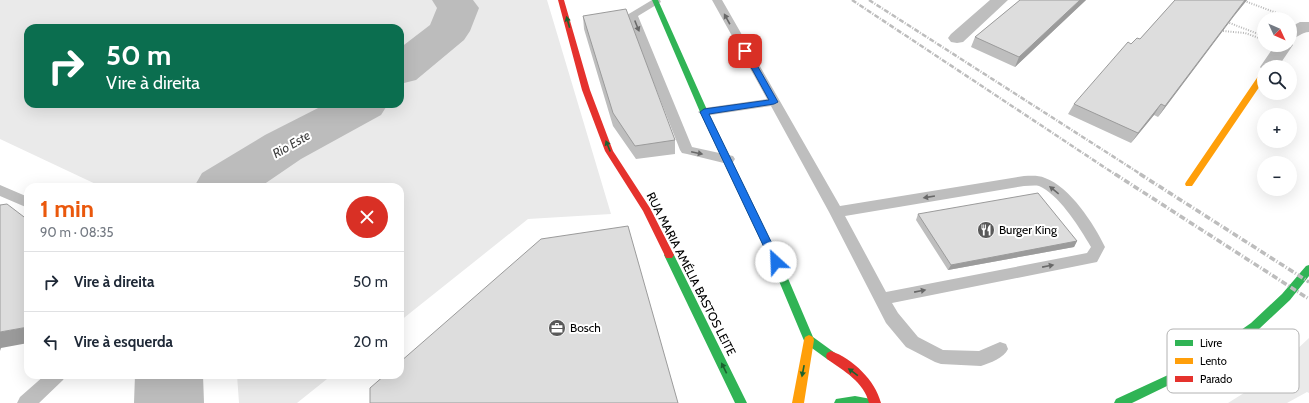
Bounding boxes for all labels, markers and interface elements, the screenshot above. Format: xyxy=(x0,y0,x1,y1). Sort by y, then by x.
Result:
north arrow xyxy=(1257,12,1297,52)
map controls xyxy=(1257,12,1297,196)
one-way arrow xyxy=(724,13,731,25)
one-way arrow xyxy=(565,16,571,28)
one-way arrow xyxy=(634,21,640,33)
pin xyxy=(728,34,762,68)
text: 50 m xyxy=(106,38,171,72)
icon: right xyxy=(40,40,92,92)
icon: arrive xyxy=(734,40,756,62)
button: search xyxy=(1257,60,1297,100)
text: Vire à direita xyxy=(106,72,200,94)
button: + xyxy=(1257,108,1297,148)
water label: Rio Este xyxy=(269,127,313,161)
one-way arrow xyxy=(604,139,610,151)
one-way arrow xyxy=(691,150,703,156)
button: − xyxy=(1257,156,1297,196)
one-way arrow xyxy=(1049,186,1060,195)
street label: RUA MARIA AMÉLIA BASTOS LEITE xyxy=(644,189,740,358)
text: 1 min xyxy=(40,194,94,223)
one-way arrow xyxy=(922,194,935,200)
button: close xyxy=(346,196,388,238)
restaurant icon: Burger King xyxy=(976,220,996,240)
place label: Burger King xyxy=(999,222,1058,237)
text: 90 m · 08:35 xyxy=(40,224,113,240)
position arrow xyxy=(755,241,797,283)
one-way arrow xyxy=(1042,263,1054,269)
icon: right xyxy=(40,271,62,293)
text: Vire à direita xyxy=(74,273,155,291)
text: 50 m xyxy=(353,273,388,291)
one-way arrow xyxy=(914,288,927,294)
office icon: Bosch xyxy=(547,318,567,338)
place label: Bosch xyxy=(570,320,601,335)
legend xyxy=(1167,329,1299,393)
icon: left xyxy=(40,331,62,353)
text: Vire à esquerda xyxy=(74,333,173,351)
text: 20 m xyxy=(353,333,388,351)
text: Livre xyxy=(1200,336,1223,350)
text: Lento xyxy=(1200,354,1227,368)
one-way arrow xyxy=(721,362,727,373)
one-way arrow xyxy=(799,365,805,377)
one-way arrow xyxy=(848,368,859,376)
text: Parado xyxy=(1200,372,1232,386)

